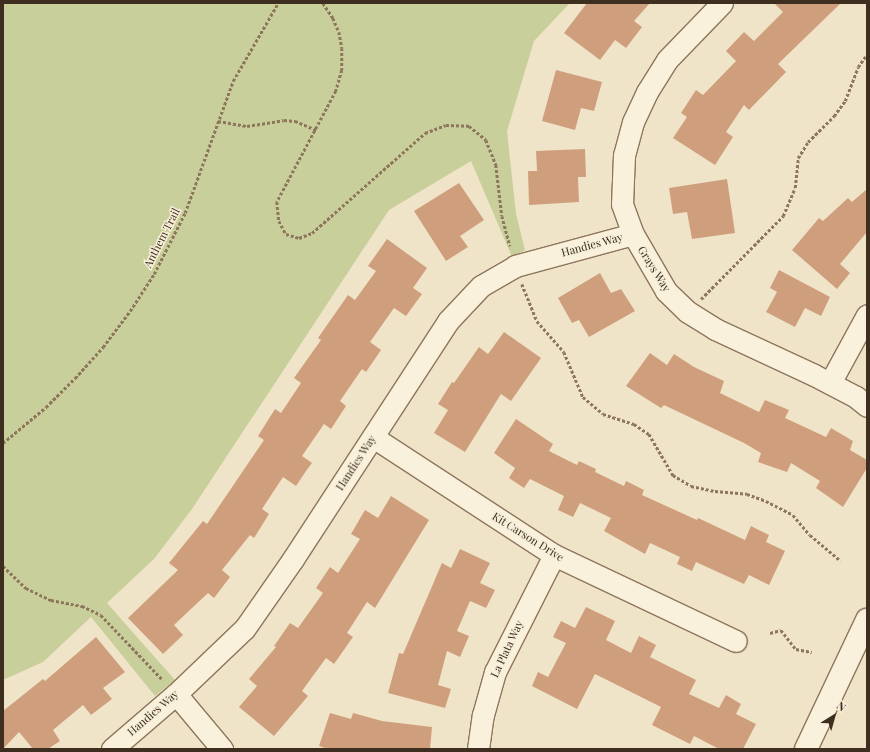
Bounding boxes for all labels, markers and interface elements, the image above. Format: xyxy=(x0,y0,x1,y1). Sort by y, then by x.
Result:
street label: Anthem Trail xyxy=(141,206,183,270)
street label: Handies Way xyxy=(560,230,624,260)
street label: Grays Way xyxy=(635,244,673,294)
street label: Handies Way xyxy=(333,433,379,493)
street label: Kit Carson Drive xyxy=(490,510,566,564)
street label: La Plata Way xyxy=(488,618,526,680)
street label: Handies Way xyxy=(125,687,181,739)
north arrow xyxy=(814,696,854,736)
text: N xyxy=(834,698,849,714)

